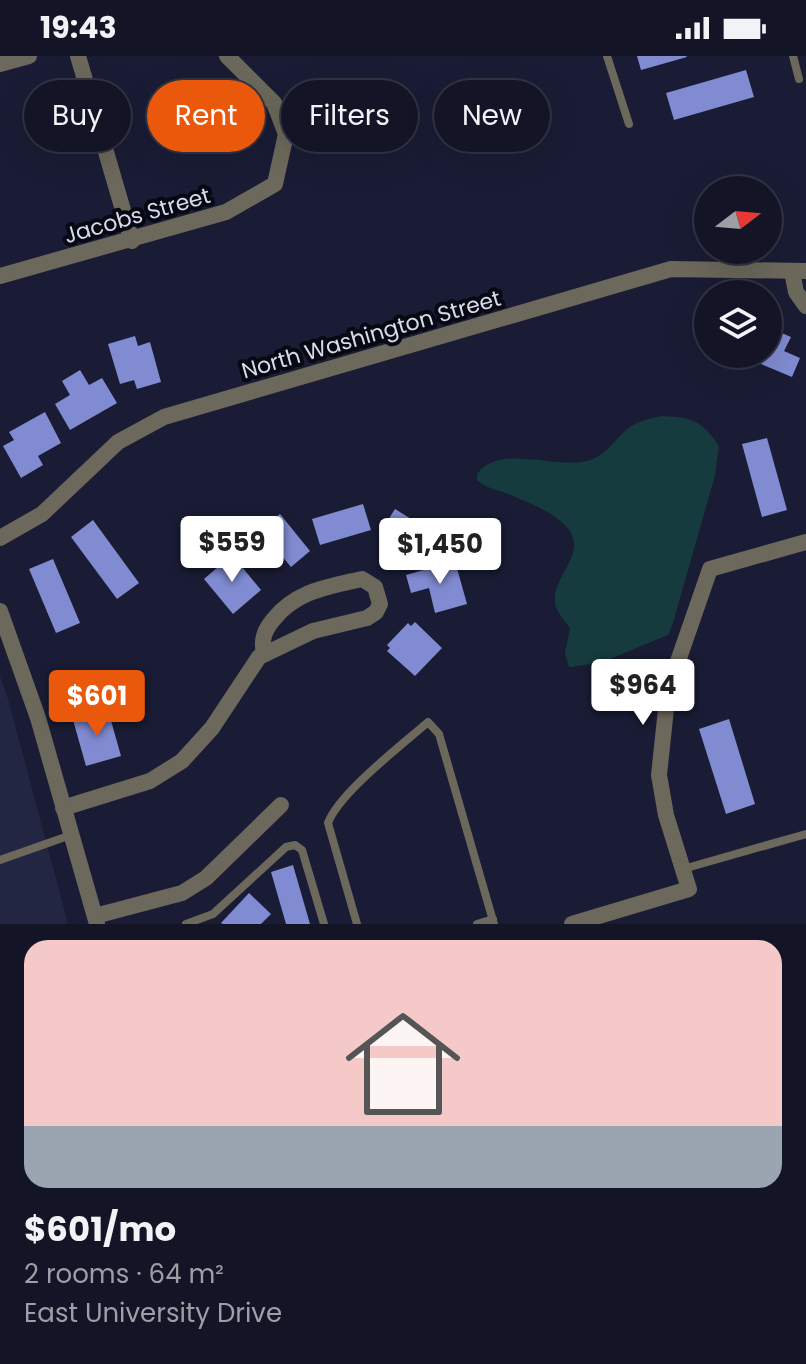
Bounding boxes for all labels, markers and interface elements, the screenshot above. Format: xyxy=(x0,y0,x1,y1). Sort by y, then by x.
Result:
text: 19:43 xyxy=(40,6,117,49)
chip: Buy xyxy=(24,80,131,152)
chip: Rent xyxy=(147,80,265,152)
chip: Filters xyxy=(281,80,418,152)
chip: New xyxy=(434,80,550,152)
north arrow xyxy=(694,176,782,264)
map controls xyxy=(694,176,782,368)
street label: Jacobs Street xyxy=(60,180,214,251)
button: layers xyxy=(694,280,782,368)
street label: North Washington Street xyxy=(238,283,504,386)
pin: $559 xyxy=(185,516,279,584)
pin: $1,450 xyxy=(375,518,505,586)
text: $559 xyxy=(199,524,265,560)
text: $1,450 xyxy=(397,526,483,562)
pin: $964 xyxy=(596,659,690,727)
text: $964 xyxy=(609,667,677,703)
pin: $601 xyxy=(50,670,144,738)
text: $601 xyxy=(67,678,127,714)
icon: home xyxy=(331,992,475,1136)
text: $601/mo xyxy=(24,1205,176,1253)
text: 2 rooms · 64 m² xyxy=(24,1256,224,1292)
text: East University Drive xyxy=(24,1295,282,1331)

